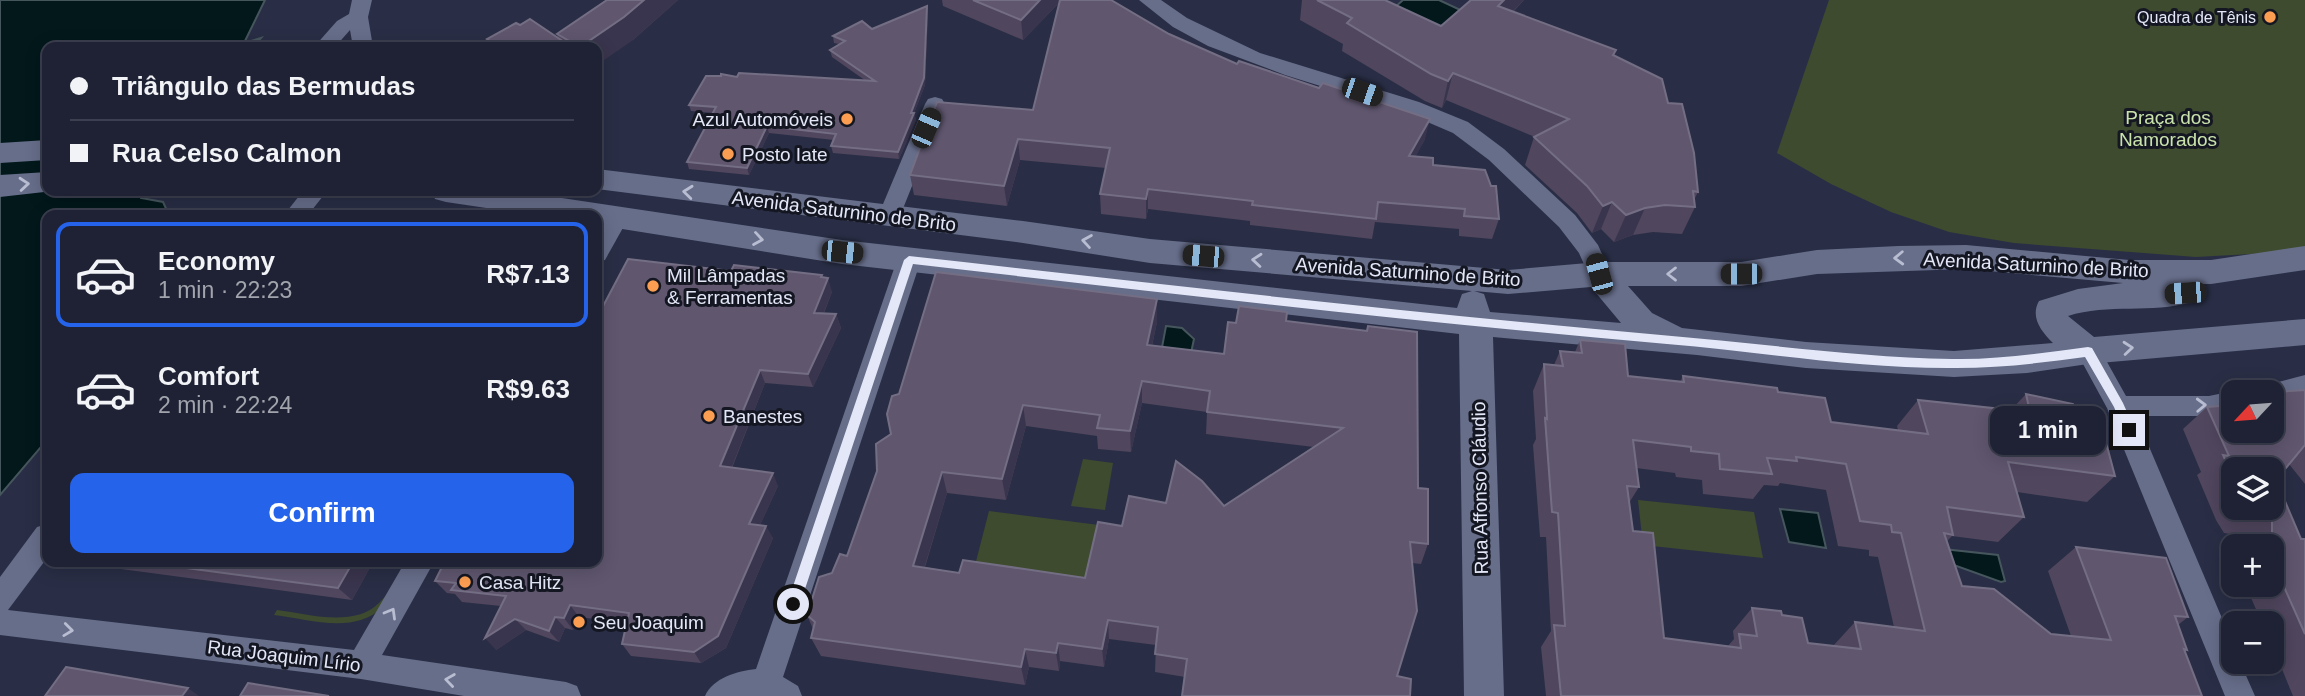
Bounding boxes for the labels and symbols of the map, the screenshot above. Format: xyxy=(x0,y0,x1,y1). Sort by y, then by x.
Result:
place label: Quadra de Tênis xyxy=(2137,9,2256,26)
marker: Quadra de Tênis xyxy=(2262,9,2278,25)
car xyxy=(1339,75,1386,109)
car xyxy=(909,105,944,151)
park label: Praça dos Namorados xyxy=(2119,107,2217,150)
place label: Azul Automóveis xyxy=(693,109,833,130)
marker: Azul Automóveis xyxy=(839,111,855,127)
place label: Posto Iate xyxy=(742,144,828,165)
marker: Posto Iate xyxy=(720,146,736,162)
one-way arrow xyxy=(18,177,29,192)
one-way arrow xyxy=(682,185,694,200)
street label: Avenida Saturnino de Brito xyxy=(731,187,957,235)
one-way arrow xyxy=(752,231,764,246)
one-way arrow xyxy=(1081,234,1092,249)
car xyxy=(821,239,864,265)
car xyxy=(1182,244,1225,268)
street label: Avenida Saturnino de Brito xyxy=(1923,249,2149,281)
one-way arrow xyxy=(1893,250,1903,266)
car xyxy=(1584,251,1615,297)
one-way arrow xyxy=(1251,253,1263,268)
street label: Avenida Saturnino de Brito xyxy=(1295,254,1521,290)
car xyxy=(1721,264,1763,285)
place label: Mil Lâmpadas & Ferramentas xyxy=(667,265,793,308)
one-way arrow xyxy=(1666,266,1677,282)
marker: Mil Lâmpadas & Ferramentas xyxy=(645,278,661,294)
car xyxy=(2164,281,2207,305)
one-way arrow xyxy=(2123,341,2134,356)
north arrow xyxy=(2221,380,2284,443)
one-way arrow xyxy=(2195,398,2206,413)
street label: Rua Affonso Cláudio xyxy=(1468,401,1492,575)
place label: Banestes xyxy=(723,406,802,427)
callout: 1 min xyxy=(1989,406,2104,454)
marker: Banestes xyxy=(701,408,717,424)
route end xyxy=(2113,414,2145,446)
place label: Casa Hitz xyxy=(479,572,561,593)
marker: Casa Hitz xyxy=(457,574,473,590)
route start xyxy=(777,588,809,620)
one-way arrow xyxy=(383,608,396,621)
place label: Seu Joaquim xyxy=(593,612,704,633)
marker: Seu Joaquim xyxy=(571,614,587,630)
one-way arrow xyxy=(62,622,74,637)
street label: Rua Joaquim Lírio xyxy=(206,636,362,676)
one-way arrow xyxy=(444,673,456,688)

